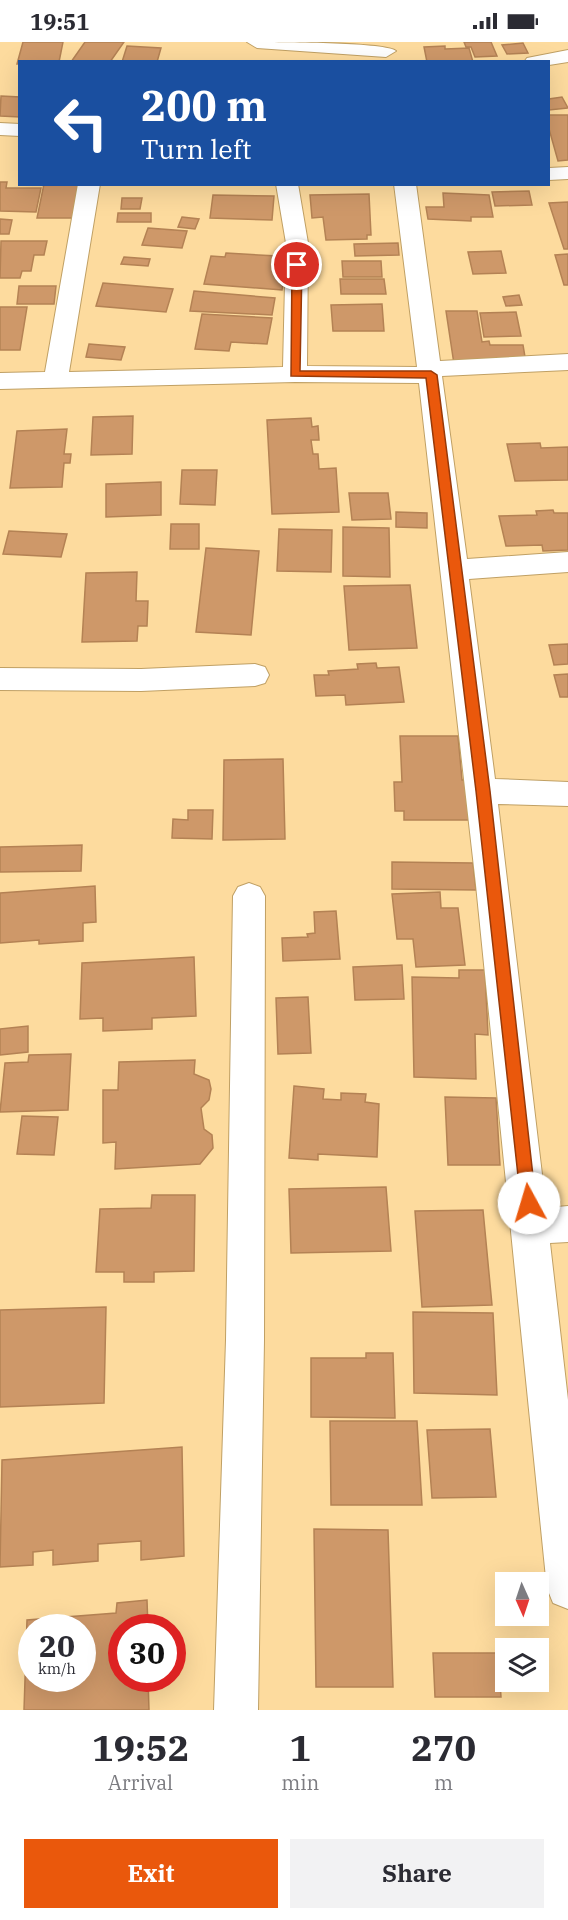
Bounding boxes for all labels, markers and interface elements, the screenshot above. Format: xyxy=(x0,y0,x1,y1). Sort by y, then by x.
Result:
text: 19:51 xyxy=(30,7,89,36)
text: 200 m xyxy=(141,78,267,133)
icon: left xyxy=(42,84,120,162)
text: Turn left xyxy=(141,131,252,166)
pin xyxy=(271,239,322,290)
icon: arrive xyxy=(280,248,313,281)
position arrow xyxy=(497,1171,561,1235)
north arrow xyxy=(495,1572,549,1626)
map controls xyxy=(495,1572,549,1692)
speed limit sign: 30 xyxy=(108,1614,186,1692)
text: 20 xyxy=(39,1626,75,1665)
button: layers xyxy=(495,1638,549,1692)
text: km/h xyxy=(38,1659,76,1678)
text: 19:52 xyxy=(92,1724,189,1771)
text: 1 xyxy=(289,1724,311,1771)
text: 270 xyxy=(411,1724,476,1771)
text: Arrival xyxy=(108,1769,173,1796)
text: min xyxy=(281,1769,319,1796)
text: m xyxy=(434,1769,453,1796)
button: Exit xyxy=(24,1839,278,1908)
button: Share xyxy=(290,1839,544,1908)

